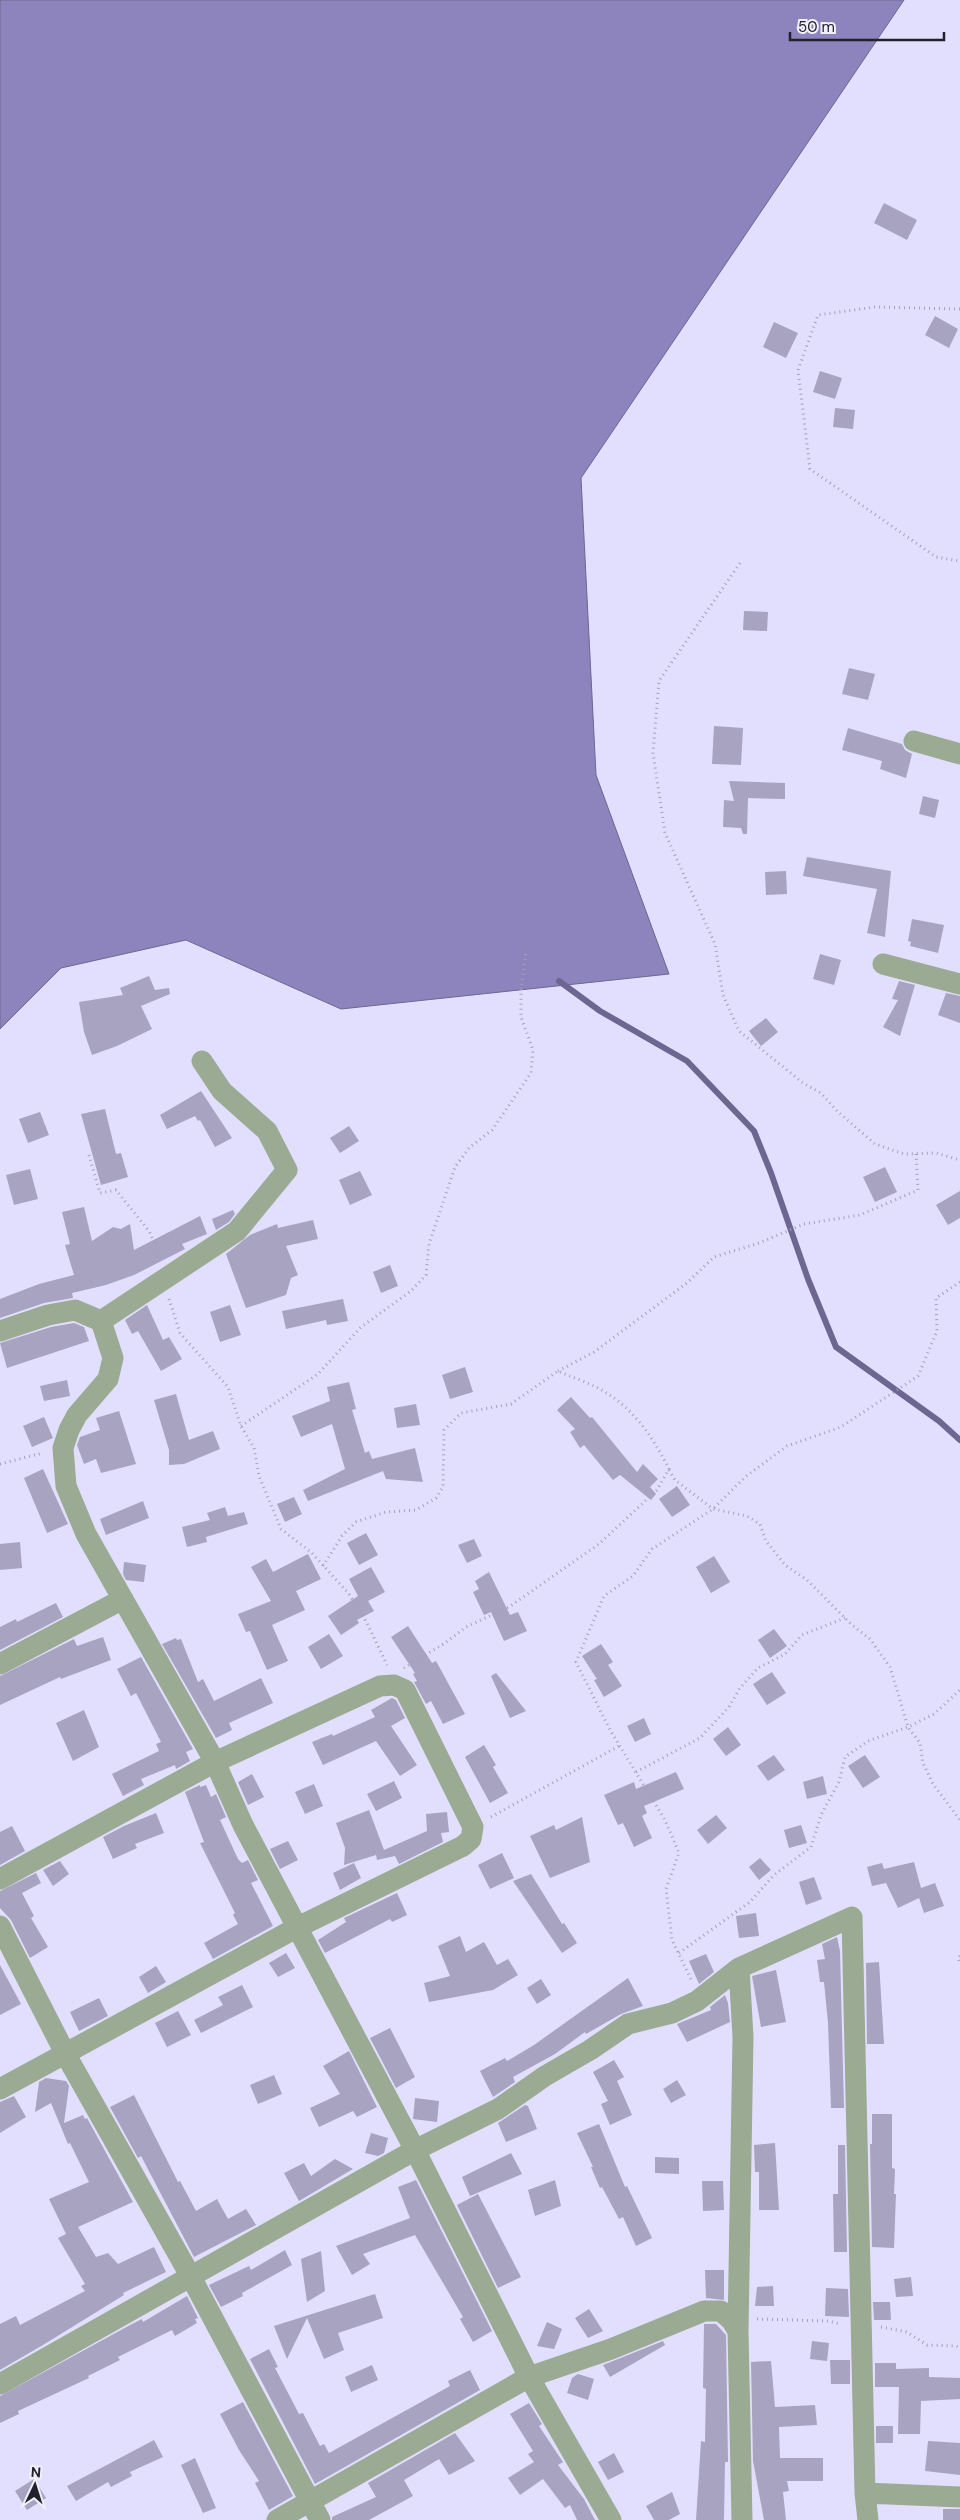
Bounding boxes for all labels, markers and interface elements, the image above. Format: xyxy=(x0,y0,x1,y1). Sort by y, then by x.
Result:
scale bar xyxy=(790,10,944,42)
text: 50 m xyxy=(798,17,835,37)
north arrow xyxy=(10,2460,60,2510)
text: N xyxy=(30,2463,42,2481)

